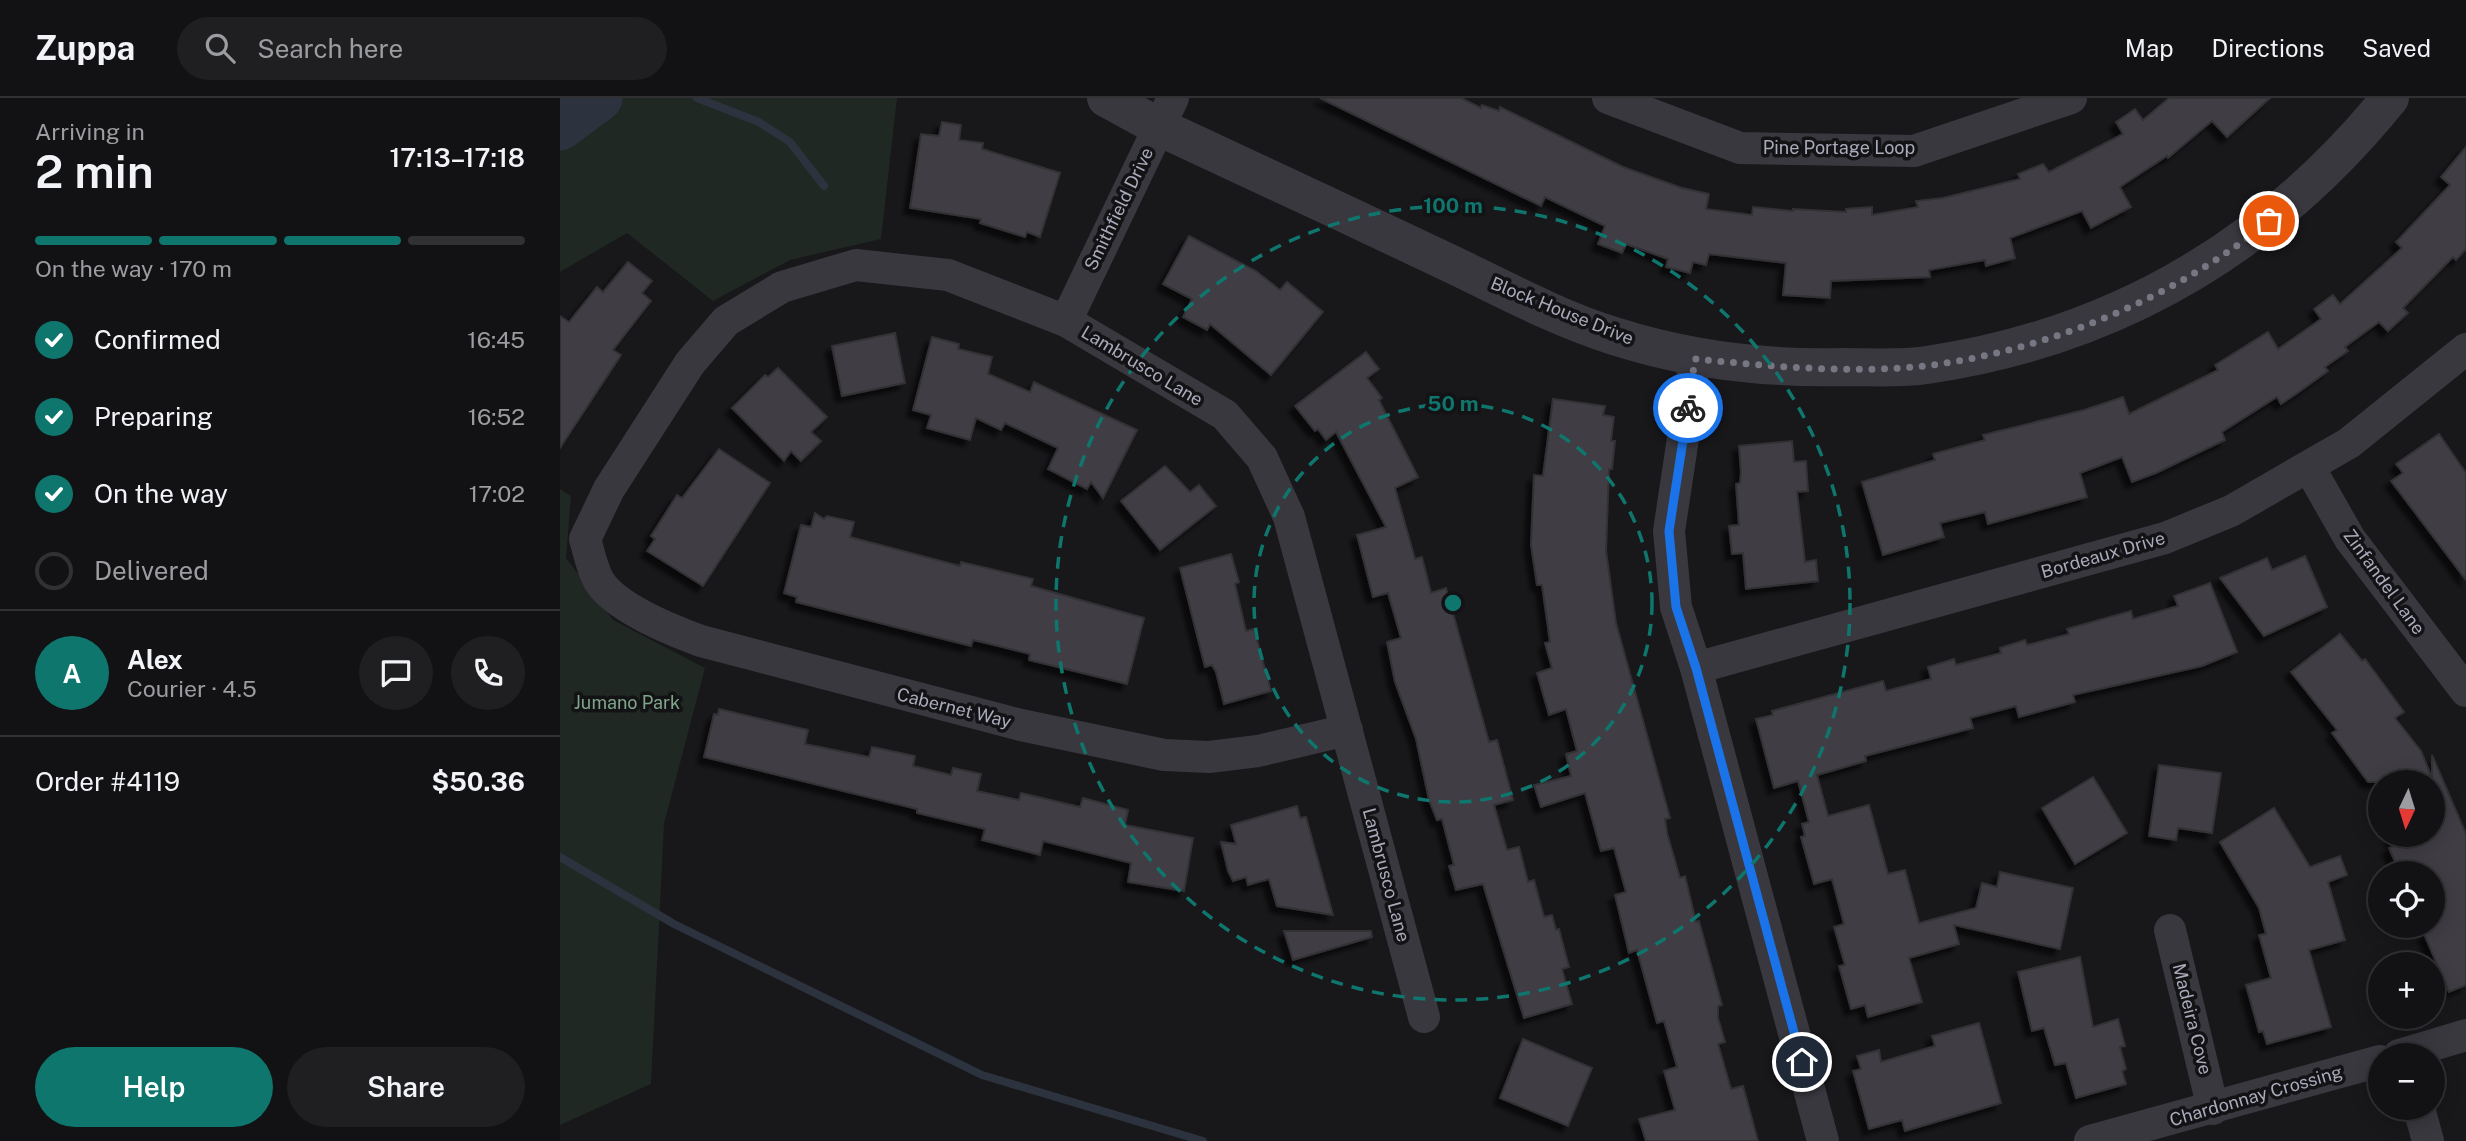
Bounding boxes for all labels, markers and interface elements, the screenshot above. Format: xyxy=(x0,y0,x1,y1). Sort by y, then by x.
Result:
search box xyxy=(177,17,667,80)
text: Zuppa xyxy=(35,29,135,67)
icon: search xyxy=(201,29,239,67)
text: Search here xyxy=(257,33,403,64)
text: Map xyxy=(2125,34,2174,62)
text: Directions xyxy=(2212,34,2324,62)
text: Saved xyxy=(2362,34,2431,62)
text: Arriving in xyxy=(35,118,145,145)
street label: Pine Portage Loop xyxy=(1763,137,1915,158)
text: 17:13–17:18 xyxy=(389,142,525,173)
text: 2 min xyxy=(35,144,154,198)
street label: Smithfield Drive xyxy=(1080,144,1157,274)
pin xyxy=(2239,191,2299,251)
text: 100 m xyxy=(1423,193,1483,218)
icon: bag xyxy=(2250,202,2288,240)
text: On the way · 170 m xyxy=(35,255,232,282)
street label: Block House Drive xyxy=(1488,272,1637,349)
icon: check xyxy=(35,321,73,359)
street label: Lambrusco Lane xyxy=(1078,321,1207,410)
text: Confirmed xyxy=(94,324,221,355)
text: 16:45 xyxy=(467,326,525,353)
courier xyxy=(1653,373,1723,443)
icon: bike xyxy=(1669,389,1707,427)
text: 50 m xyxy=(1427,391,1479,416)
icon: check xyxy=(35,398,73,436)
text: Preparing xyxy=(94,401,213,432)
text: 16:52 xyxy=(468,403,525,430)
icon: check xyxy=(35,475,73,513)
text: On the way xyxy=(94,478,228,509)
text: 17:02 xyxy=(469,480,525,507)
street label: Zinfandel Lane xyxy=(2339,525,2430,638)
street label: Bordeaux Drive xyxy=(2038,527,2167,582)
text: Delivered xyxy=(94,555,209,586)
centre of rings xyxy=(1441,591,1465,615)
button: chat xyxy=(359,636,433,710)
button: phone xyxy=(451,636,525,710)
text: Alex xyxy=(127,644,183,675)
text: A xyxy=(63,658,81,689)
text: Courier · 4.5 xyxy=(127,675,257,702)
street label: Cabernet Way xyxy=(895,683,1014,732)
park label: Jumano Park xyxy=(574,692,680,713)
text: Order #4119 xyxy=(35,766,180,797)
text: $50.36 xyxy=(432,766,525,797)
north arrow xyxy=(2368,770,2445,847)
map controls xyxy=(2368,770,2445,1120)
street label: Lambrusco Lane xyxy=(1359,806,1414,944)
button: locate xyxy=(2368,861,2445,938)
button: + xyxy=(2368,952,2445,1029)
street label: Madeira Cove xyxy=(2169,961,2216,1077)
pin xyxy=(1772,1032,1832,1092)
icon: home xyxy=(1783,1043,1821,1081)
button: − xyxy=(2368,1043,2445,1120)
button: Help xyxy=(35,1047,273,1127)
button: Share xyxy=(287,1047,525,1127)
street label: Chardonnay Crossing xyxy=(2167,1061,2345,1130)

